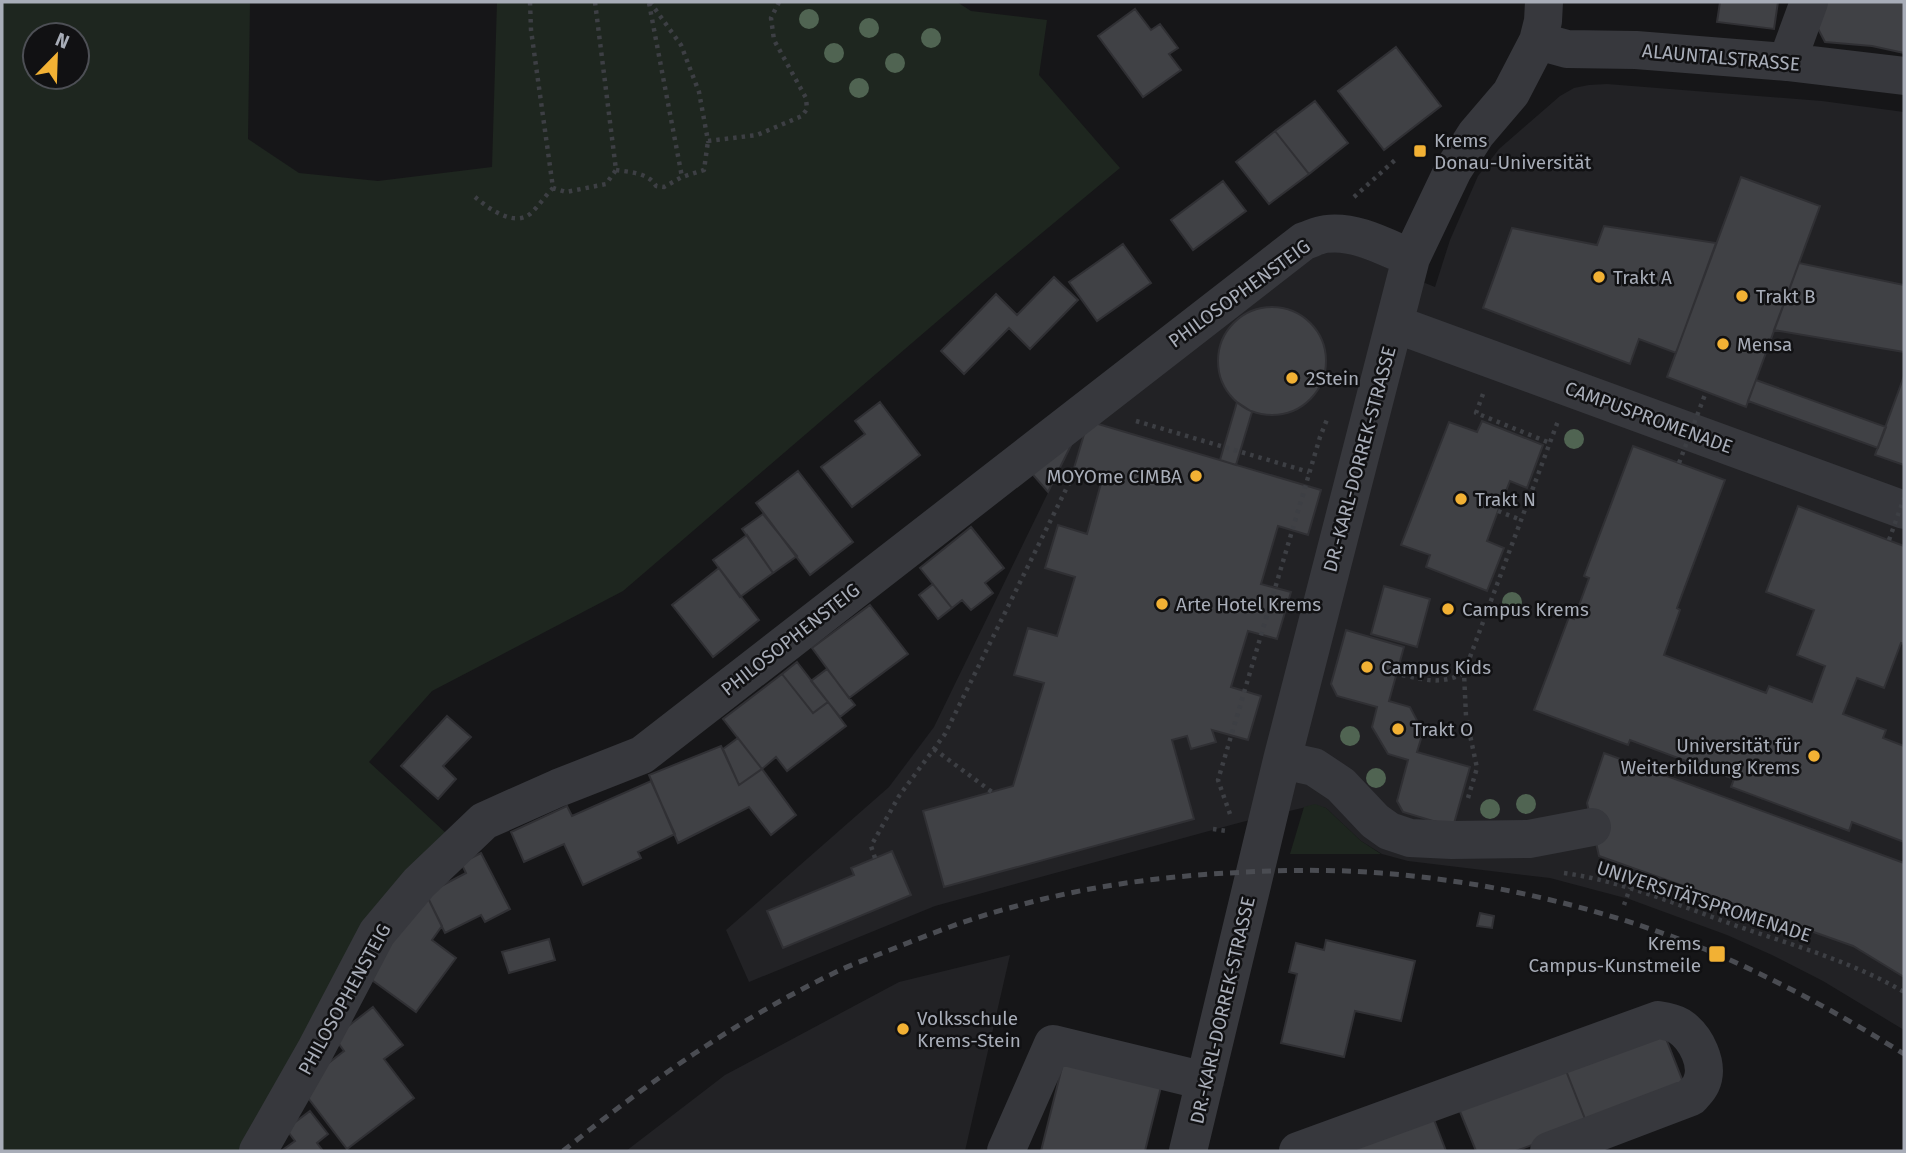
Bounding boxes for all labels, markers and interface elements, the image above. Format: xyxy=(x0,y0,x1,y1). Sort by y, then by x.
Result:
north arrow xyxy=(21,21,91,91)
text: N xyxy=(52,28,73,54)
street label: ALAUNTALSTRASSE xyxy=(1641,39,1801,76)
place label: Krems Donau-Universität xyxy=(1434,129,1592,174)
marker: Krems Donau-Universität xyxy=(1412,143,1428,159)
street label: PHILOSOPHENSTEIG xyxy=(1164,234,1315,353)
place label: Trakt A xyxy=(1613,266,1672,289)
marker: Trakt A xyxy=(1591,269,1607,285)
place label: Trakt B xyxy=(1756,285,1815,308)
marker: Trakt B xyxy=(1734,288,1750,304)
place label: Mensa xyxy=(1737,333,1792,356)
marker: Mensa xyxy=(1715,336,1731,352)
street label: DR.-KARL-DORREK-STRASSE xyxy=(1318,344,1401,574)
place label: 2Stein xyxy=(1306,367,1359,390)
marker: 2Stein xyxy=(1284,370,1300,386)
street label: CAMPUSPROMENADE xyxy=(1562,376,1736,459)
place label: MOYOme CIMBA xyxy=(1047,465,1182,488)
marker: MOYOme CIMBA xyxy=(1188,468,1204,484)
place label: Trakt N xyxy=(1475,488,1536,511)
marker: Trakt N xyxy=(1453,491,1469,507)
street label: PHILOSOPHENSTEIG xyxy=(716,578,864,701)
place label: Arte Hotel Krems xyxy=(1176,593,1321,616)
marker: Arte Hotel Krems xyxy=(1154,596,1170,612)
place label: Campus Krems xyxy=(1462,598,1589,621)
marker: Campus Krems xyxy=(1440,601,1456,617)
place label: Campus Kids xyxy=(1381,656,1491,679)
marker: Campus Kids xyxy=(1359,659,1375,675)
place label: Trakt O xyxy=(1412,718,1473,741)
marker: Trakt O xyxy=(1390,721,1406,737)
place label: Universität für Weiterbildung Krems xyxy=(1620,734,1801,779)
marker: Universität für Weiterbildung Krems xyxy=(1806,748,1822,764)
street label: UNIVERSITÄTSPROMENADE xyxy=(1594,856,1814,947)
street label: DR.-KARL-DORREK-STRASSE xyxy=(1185,894,1260,1126)
street label: PHILOSOPHENSTEIG xyxy=(293,920,396,1079)
place label: Krems Campus-Kunstmeile xyxy=(1528,932,1701,977)
marker: Krems Campus-Kunstmeile xyxy=(1707,944,1727,964)
place label: Volksschule Krems-Stein xyxy=(917,1007,1021,1052)
marker: Volksschule Krems-Stein xyxy=(895,1021,911,1037)

